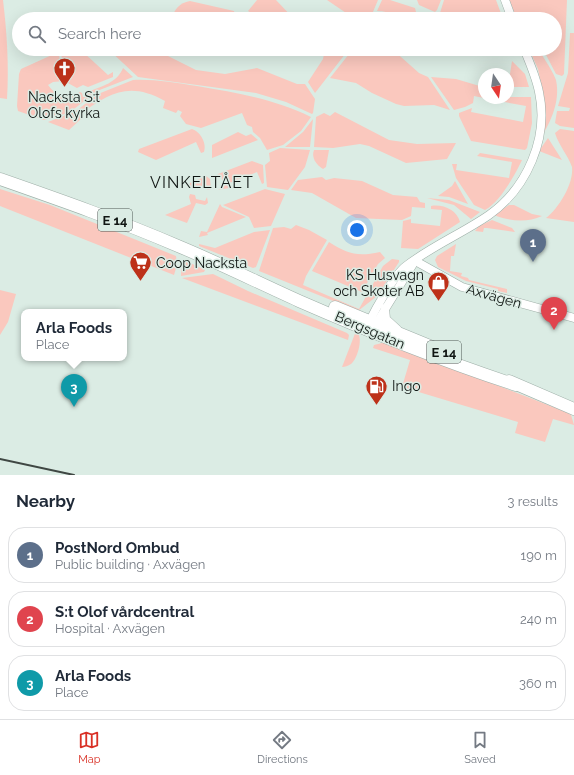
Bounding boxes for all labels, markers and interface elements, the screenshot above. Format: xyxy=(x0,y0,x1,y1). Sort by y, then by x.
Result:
search box xyxy=(12,12,562,56)
icon: search xyxy=(26,23,48,45)
text: Search here xyxy=(58,25,141,43)
church icon: Nacksta S:t Olofs kyrka xyxy=(51,56,77,89)
north arrow xyxy=(478,68,514,104)
place label: Nacksta S:t Olofs kyrka xyxy=(28,89,100,121)
district label: VINKELTÅET xyxy=(150,172,254,192)
road number: E 14 xyxy=(98,209,132,231)
your location xyxy=(347,220,367,240)
pin: 1 xyxy=(520,229,546,262)
supermarket icon: Coop Nacksta xyxy=(128,250,154,283)
place label: Coop Nacksta xyxy=(156,255,247,271)
place label: KS Husvagn och Skoter AB xyxy=(333,267,424,299)
shop icon: KS Husvagn och Skoter AB xyxy=(426,270,452,303)
street label: Axvägen xyxy=(465,281,523,311)
pin: 2 xyxy=(541,297,567,330)
street label: Bergsgatan xyxy=(333,308,407,352)
popup xyxy=(21,309,127,361)
text: Arla Foods xyxy=(36,319,112,337)
text: Place xyxy=(36,337,69,352)
road number: E 14 xyxy=(427,341,461,363)
fuel station icon: Ingo xyxy=(364,373,390,406)
pin: 3 xyxy=(61,374,87,407)
place label: Ingo xyxy=(392,378,421,394)
text: Nearby xyxy=(16,491,75,511)
text: 3 results xyxy=(508,494,558,509)
text: PostNord Ombud xyxy=(55,539,180,557)
text: 1 xyxy=(27,548,33,563)
text: 190 m xyxy=(521,548,557,563)
text: Public building · Axvägen xyxy=(55,557,205,572)
text: S:t Olof vårdcentral xyxy=(55,603,194,621)
text: 2 xyxy=(26,612,34,627)
text: 240 m xyxy=(520,612,557,627)
text: Hospital · Axvägen xyxy=(55,621,165,636)
text: Arla Foods xyxy=(55,667,131,685)
text: 3 xyxy=(26,676,34,691)
text: 360 m xyxy=(519,676,557,691)
text: Place xyxy=(55,685,88,700)
tab: Map xyxy=(78,729,101,766)
tab: Directions xyxy=(257,729,308,766)
tab: Saved xyxy=(464,729,496,766)

